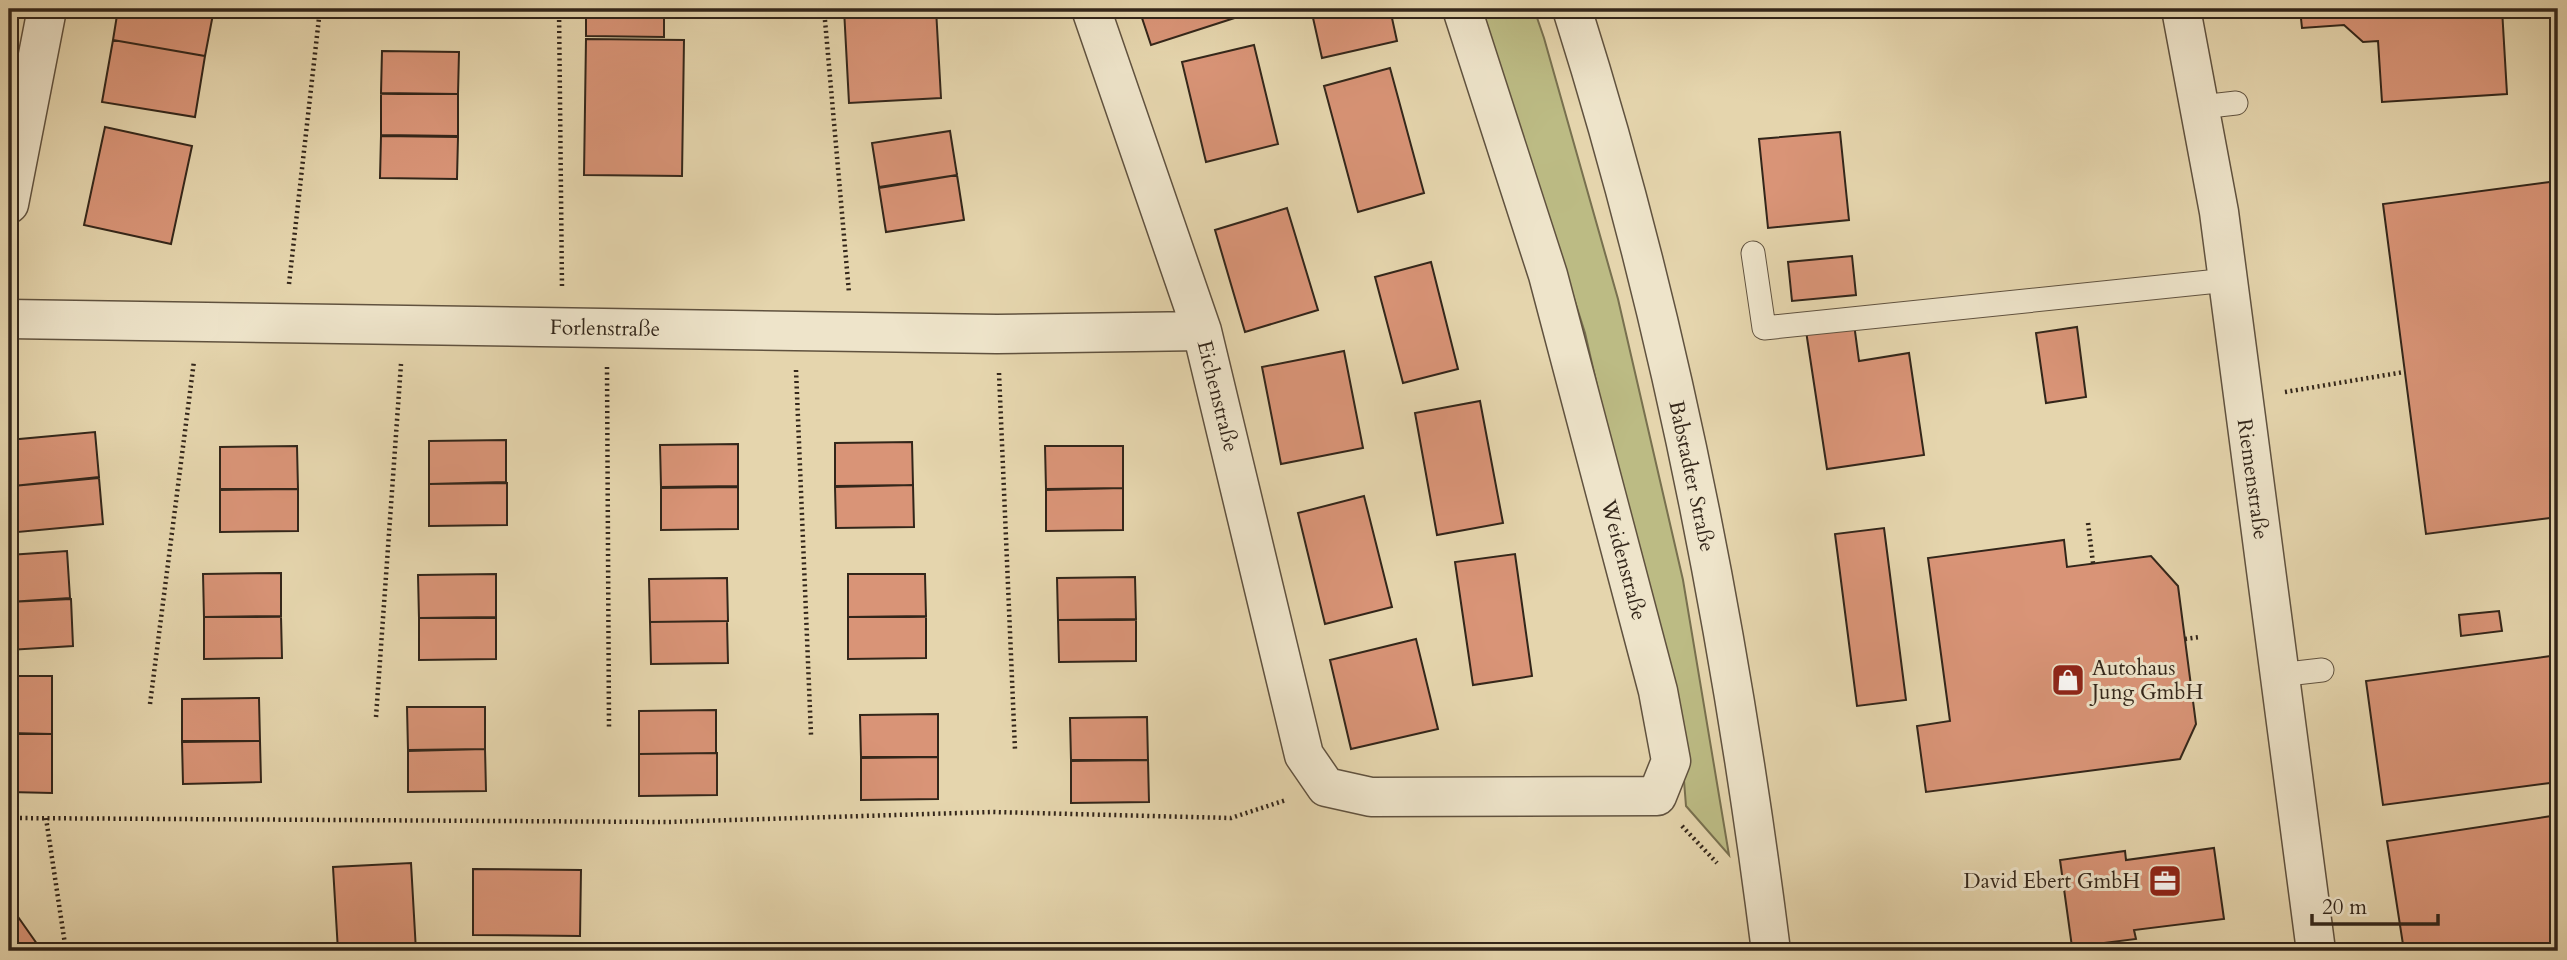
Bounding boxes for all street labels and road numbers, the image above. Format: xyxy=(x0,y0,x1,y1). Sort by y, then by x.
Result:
street label: Forlenstraße xyxy=(550,313,660,344)
street label: Eichenstraße xyxy=(1190,337,1245,455)
street label: Babstadter Straße xyxy=(1661,398,1722,554)
street label: Riemenstraße xyxy=(2230,417,2275,541)
street label: Weidenstraße xyxy=(1593,496,1654,624)

